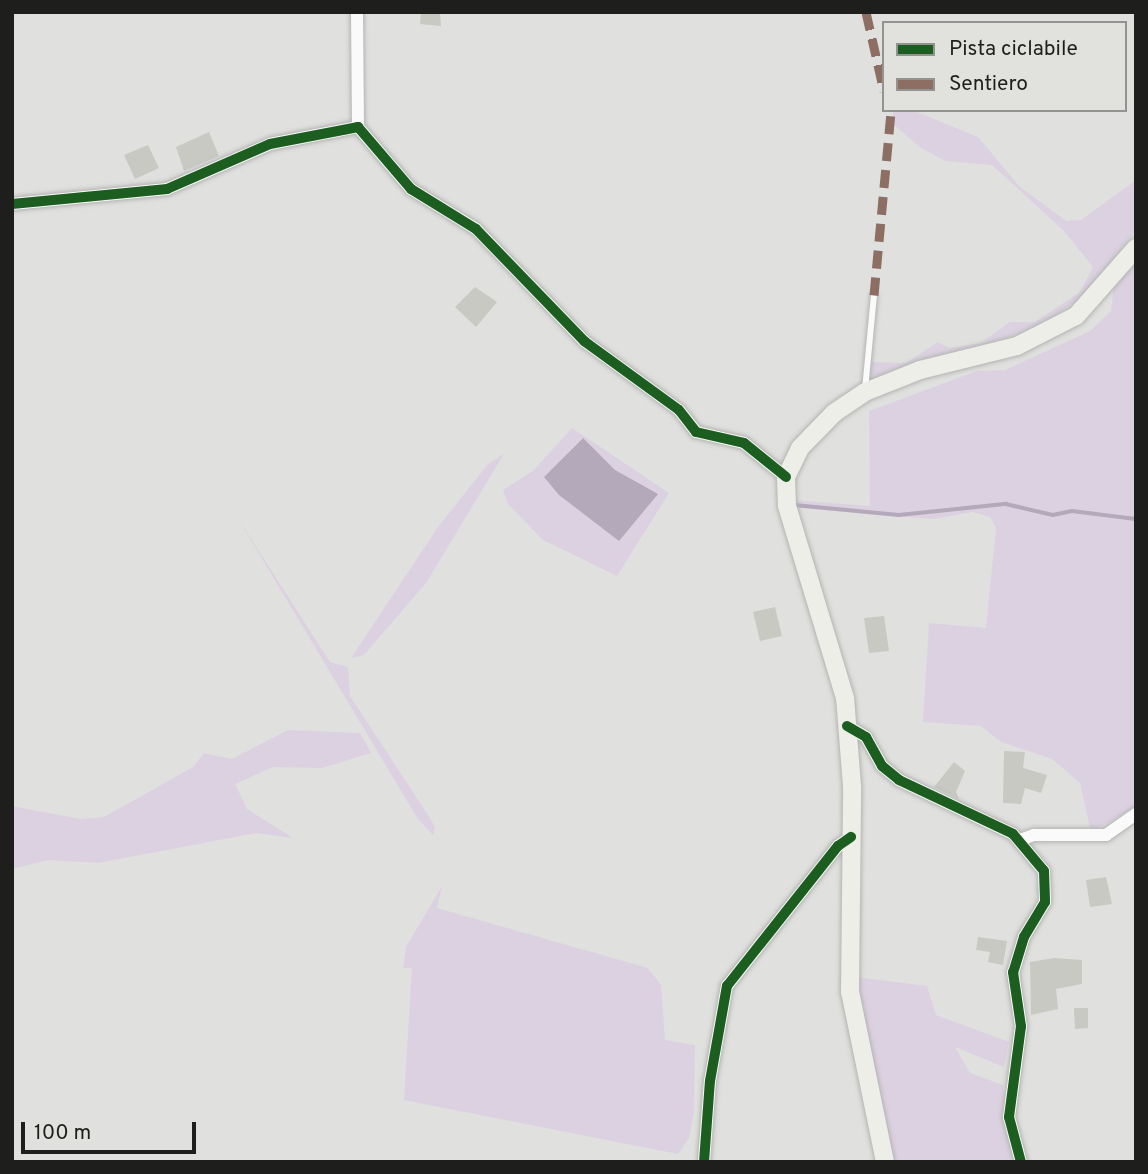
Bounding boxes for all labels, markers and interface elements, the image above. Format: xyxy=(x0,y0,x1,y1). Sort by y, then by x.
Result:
legend xyxy=(882,21,1127,112)
text: Pista ciclabile xyxy=(949,36,1078,63)
text: Sentiero xyxy=(949,71,1028,98)
scale bar xyxy=(24,1108,200,1152)
text: 100 m xyxy=(34,1120,91,1147)

